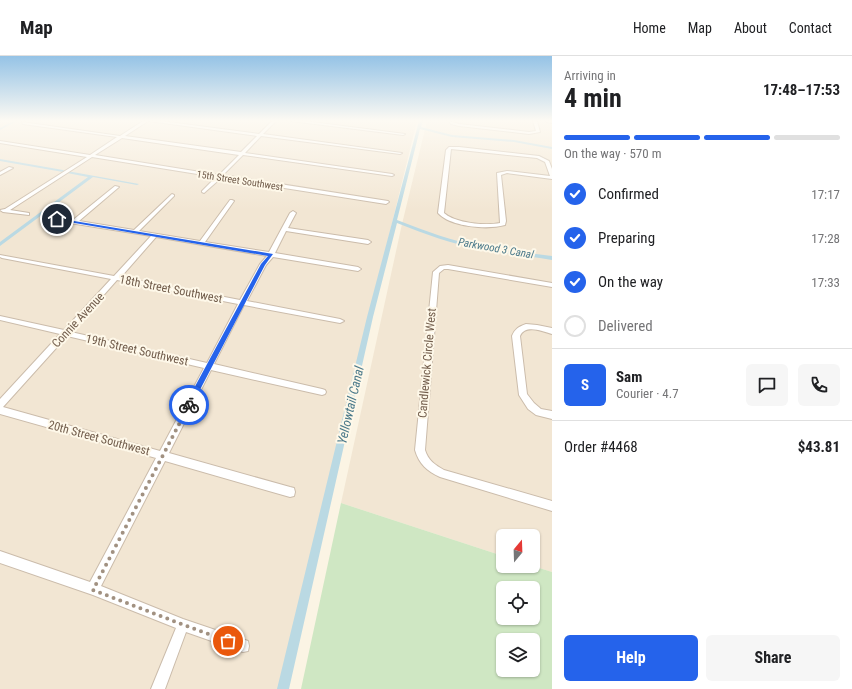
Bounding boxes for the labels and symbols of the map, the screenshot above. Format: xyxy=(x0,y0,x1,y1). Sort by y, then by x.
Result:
street label: 15th Street Southwest xyxy=(196,168,284,193)
pin xyxy=(40,202,74,236)
water label: Parkwood 3 Canal xyxy=(457,235,535,262)
street label: 18th Street Southwest xyxy=(118,272,224,306)
street label: Connie Avenue xyxy=(49,289,107,350)
street label: Candlewick Circle West xyxy=(415,307,439,419)
street label: 19th Street Southwest xyxy=(84,331,190,369)
water label: Yellowtail Canal xyxy=(334,364,367,445)
courier xyxy=(169,385,209,425)
street label: 20th Street Southwest xyxy=(47,418,152,458)
north arrow xyxy=(496,529,540,573)
pin xyxy=(211,624,245,658)

